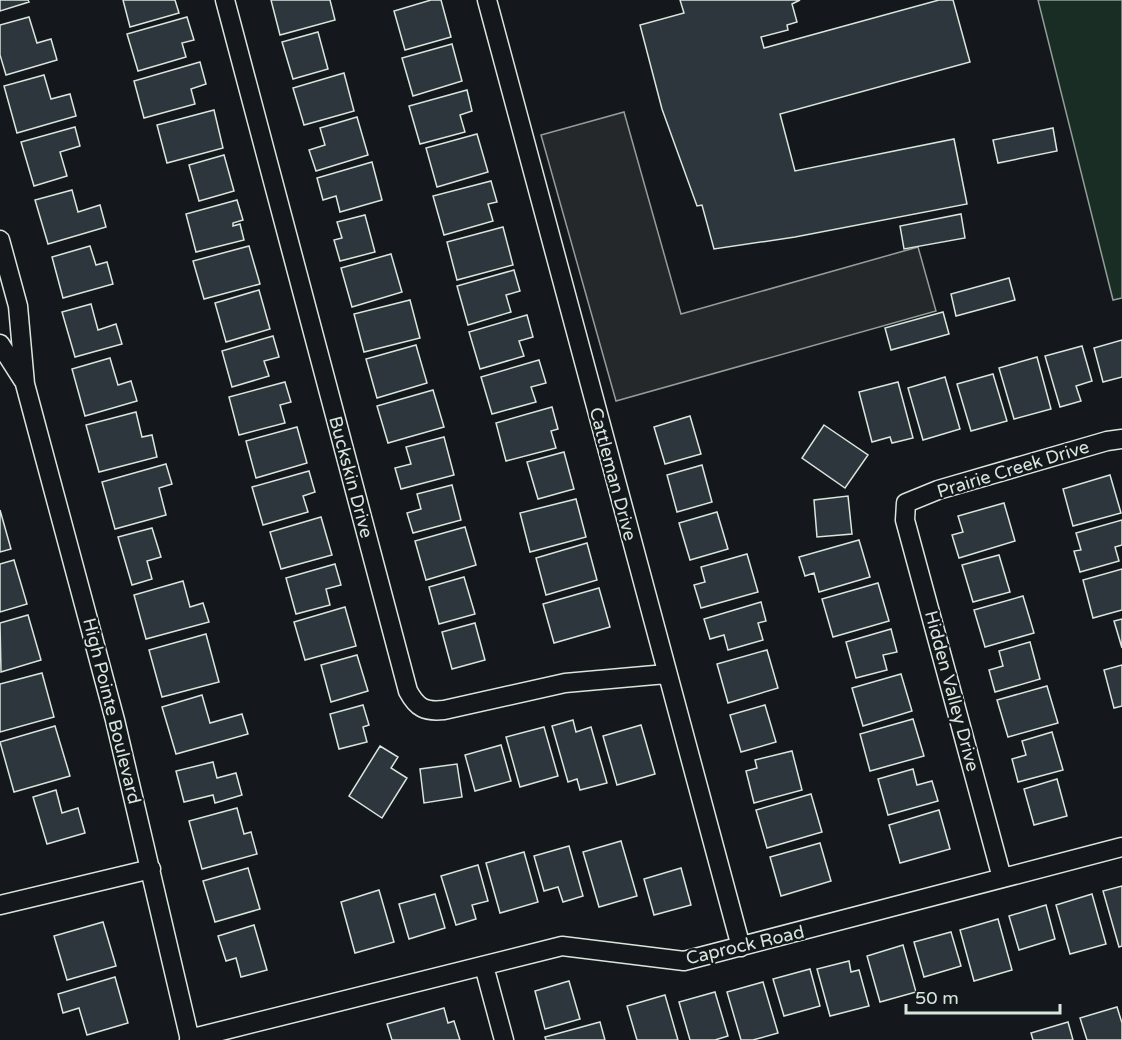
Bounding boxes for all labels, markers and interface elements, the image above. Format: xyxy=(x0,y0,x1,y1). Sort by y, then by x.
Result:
street label: Cattleman Drive xyxy=(585,405,641,543)
street label: Buckskin Drive xyxy=(324,414,378,540)
street label: Prairie Creek Drive xyxy=(934,435,1092,503)
street label: Hidden Valley Drive xyxy=(920,608,984,774)
street label: High Pointe Boulevard xyxy=(78,616,146,806)
street label: Caprock Road xyxy=(684,921,806,969)
scale bar xyxy=(906,977,1060,1015)
text: 50 m xyxy=(915,987,959,1009)

